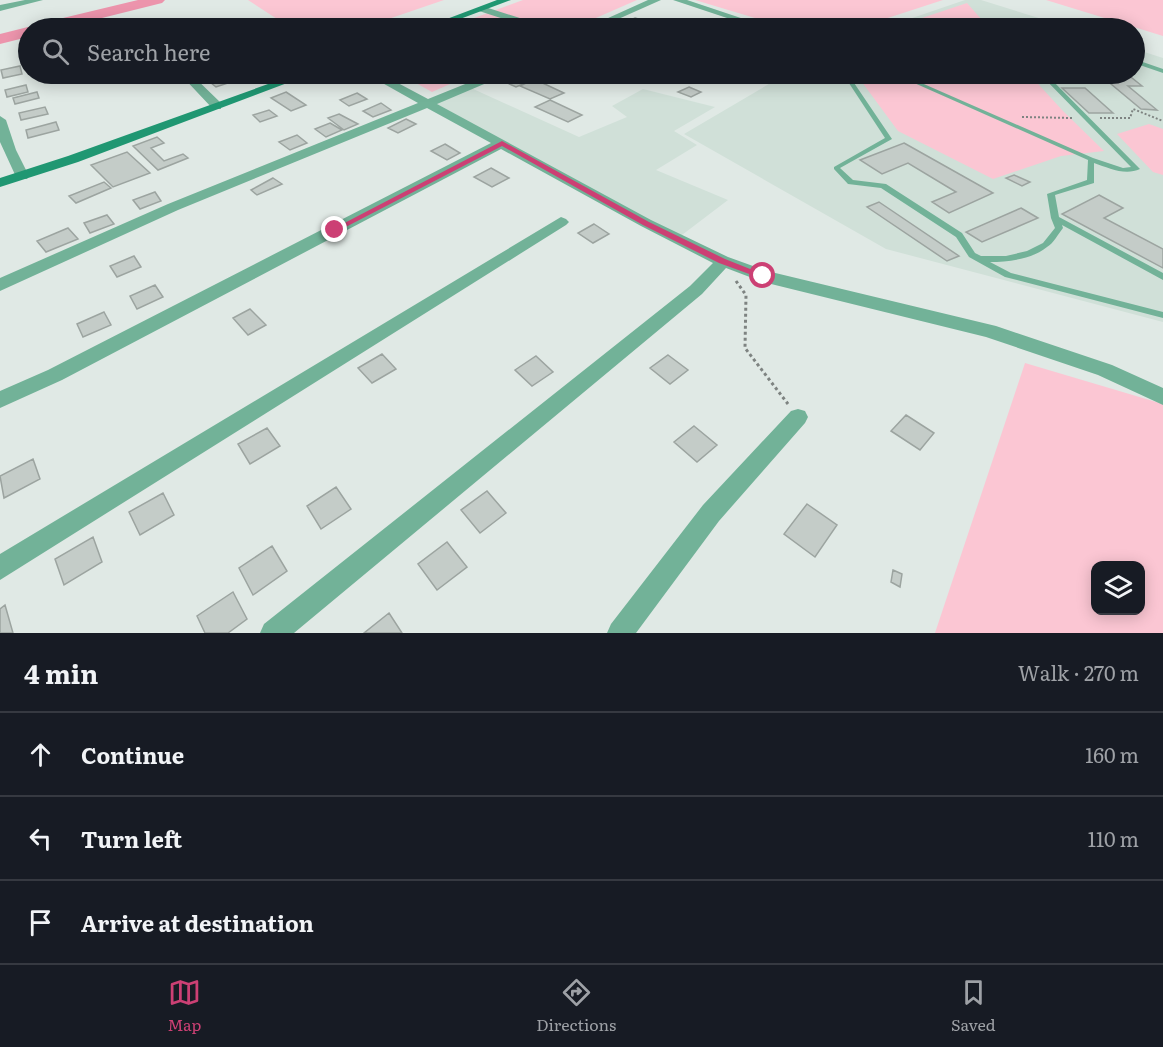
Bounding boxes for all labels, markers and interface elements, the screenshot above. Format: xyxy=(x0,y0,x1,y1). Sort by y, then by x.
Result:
search box xyxy=(18,18,1145,84)
icon: search xyxy=(39,35,72,68)
text: Search here xyxy=(87,35,210,68)
route end xyxy=(321,216,347,242)
route start xyxy=(749,262,775,288)
map controls xyxy=(1091,561,1145,615)
button: layers xyxy=(1091,561,1145,615)
text: 4 min xyxy=(24,653,98,692)
text: Walk · 270 m xyxy=(1018,657,1139,687)
icon: ahead xyxy=(24,738,57,771)
text: Continue xyxy=(81,738,184,771)
text: 160 m xyxy=(1085,739,1139,769)
icon: left xyxy=(24,822,57,855)
text: Turn left xyxy=(81,822,182,855)
text: 110 m xyxy=(1088,823,1139,853)
icon: arrive xyxy=(24,906,57,939)
text: Arrive at destination xyxy=(81,906,314,939)
tab: Map xyxy=(167,976,201,1036)
tab: Directions xyxy=(536,976,616,1036)
tab: Saved xyxy=(951,976,996,1036)

